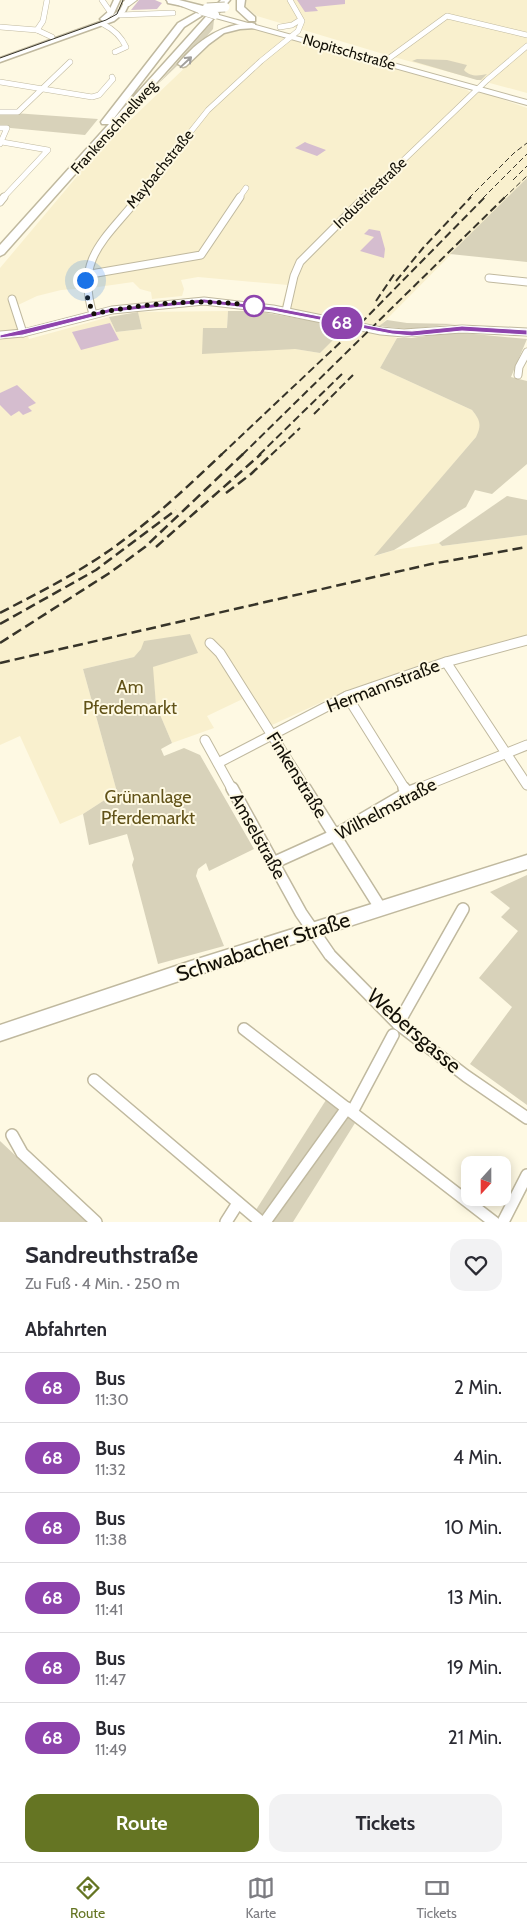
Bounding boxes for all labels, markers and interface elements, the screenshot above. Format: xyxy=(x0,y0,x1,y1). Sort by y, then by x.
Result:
street label: Nopitschstraße xyxy=(301,30,398,74)
one-way arrow xyxy=(179,56,192,68)
street label: Frankenschnellweg xyxy=(67,76,161,178)
street label: Maybachstraße xyxy=(123,126,198,212)
street label: Industriestraße xyxy=(330,153,410,232)
your location xyxy=(73,268,98,293)
unlabelled marker xyxy=(243,295,265,317)
line badge: 68 xyxy=(320,307,364,339)
text: 68 xyxy=(332,312,353,334)
street label: Hermannstraße xyxy=(323,654,443,718)
park label: Am Pferdemarkt xyxy=(83,676,177,719)
street label: Finkenstraße xyxy=(262,728,332,822)
street label: Wilhelmstraße xyxy=(332,773,440,845)
park label: Grünanlage Pferdemarkt xyxy=(101,786,195,829)
street label: Amselstraße xyxy=(225,789,291,883)
street label: Schwabacher Straße xyxy=(173,907,353,986)
street label: Webersgasse xyxy=(362,983,467,1078)
north arrow xyxy=(461,1156,511,1206)
map controls xyxy=(461,1156,511,1206)
button: heart xyxy=(450,1239,502,1291)
text: Sandreuthstraße xyxy=(25,1240,198,1269)
text: Zu Fuß · 4 Min. · 250 m xyxy=(25,1274,180,1293)
text: Abfahrten xyxy=(25,1318,107,1341)
text: Bus xyxy=(95,1367,125,1390)
text: 2 Min. xyxy=(454,1376,502,1399)
text: 68 xyxy=(42,1377,63,1399)
text: 11:30 xyxy=(95,1390,129,1409)
text: Bus xyxy=(95,1437,125,1460)
text: 4 Min. xyxy=(453,1446,502,1469)
text: 68 xyxy=(42,1447,63,1469)
text: 11:32 xyxy=(95,1460,126,1479)
text: Bus xyxy=(95,1507,125,1530)
text: 10 Min. xyxy=(444,1516,502,1539)
text: 68 xyxy=(42,1517,63,1539)
text: 11:38 xyxy=(95,1530,127,1549)
text: Bus xyxy=(95,1577,125,1600)
text: 13 Min. xyxy=(447,1586,502,1609)
text: 68 xyxy=(42,1587,63,1609)
text: 11:41 xyxy=(95,1600,123,1619)
text: Bus xyxy=(95,1647,125,1670)
text: 19 Min. xyxy=(447,1656,502,1679)
text: 68 xyxy=(42,1657,63,1679)
text: 11:47 xyxy=(95,1670,126,1689)
text: Bus xyxy=(95,1717,125,1740)
text: 21 Min. xyxy=(448,1726,502,1749)
text: 68 xyxy=(42,1727,63,1749)
text: 11:49 xyxy=(95,1740,127,1759)
button: Route xyxy=(25,1794,259,1852)
button: Tickets xyxy=(269,1794,502,1852)
tab: Route xyxy=(70,1874,105,1922)
tab: Karte xyxy=(245,1874,276,1922)
tab: Tickets xyxy=(417,1874,457,1922)

